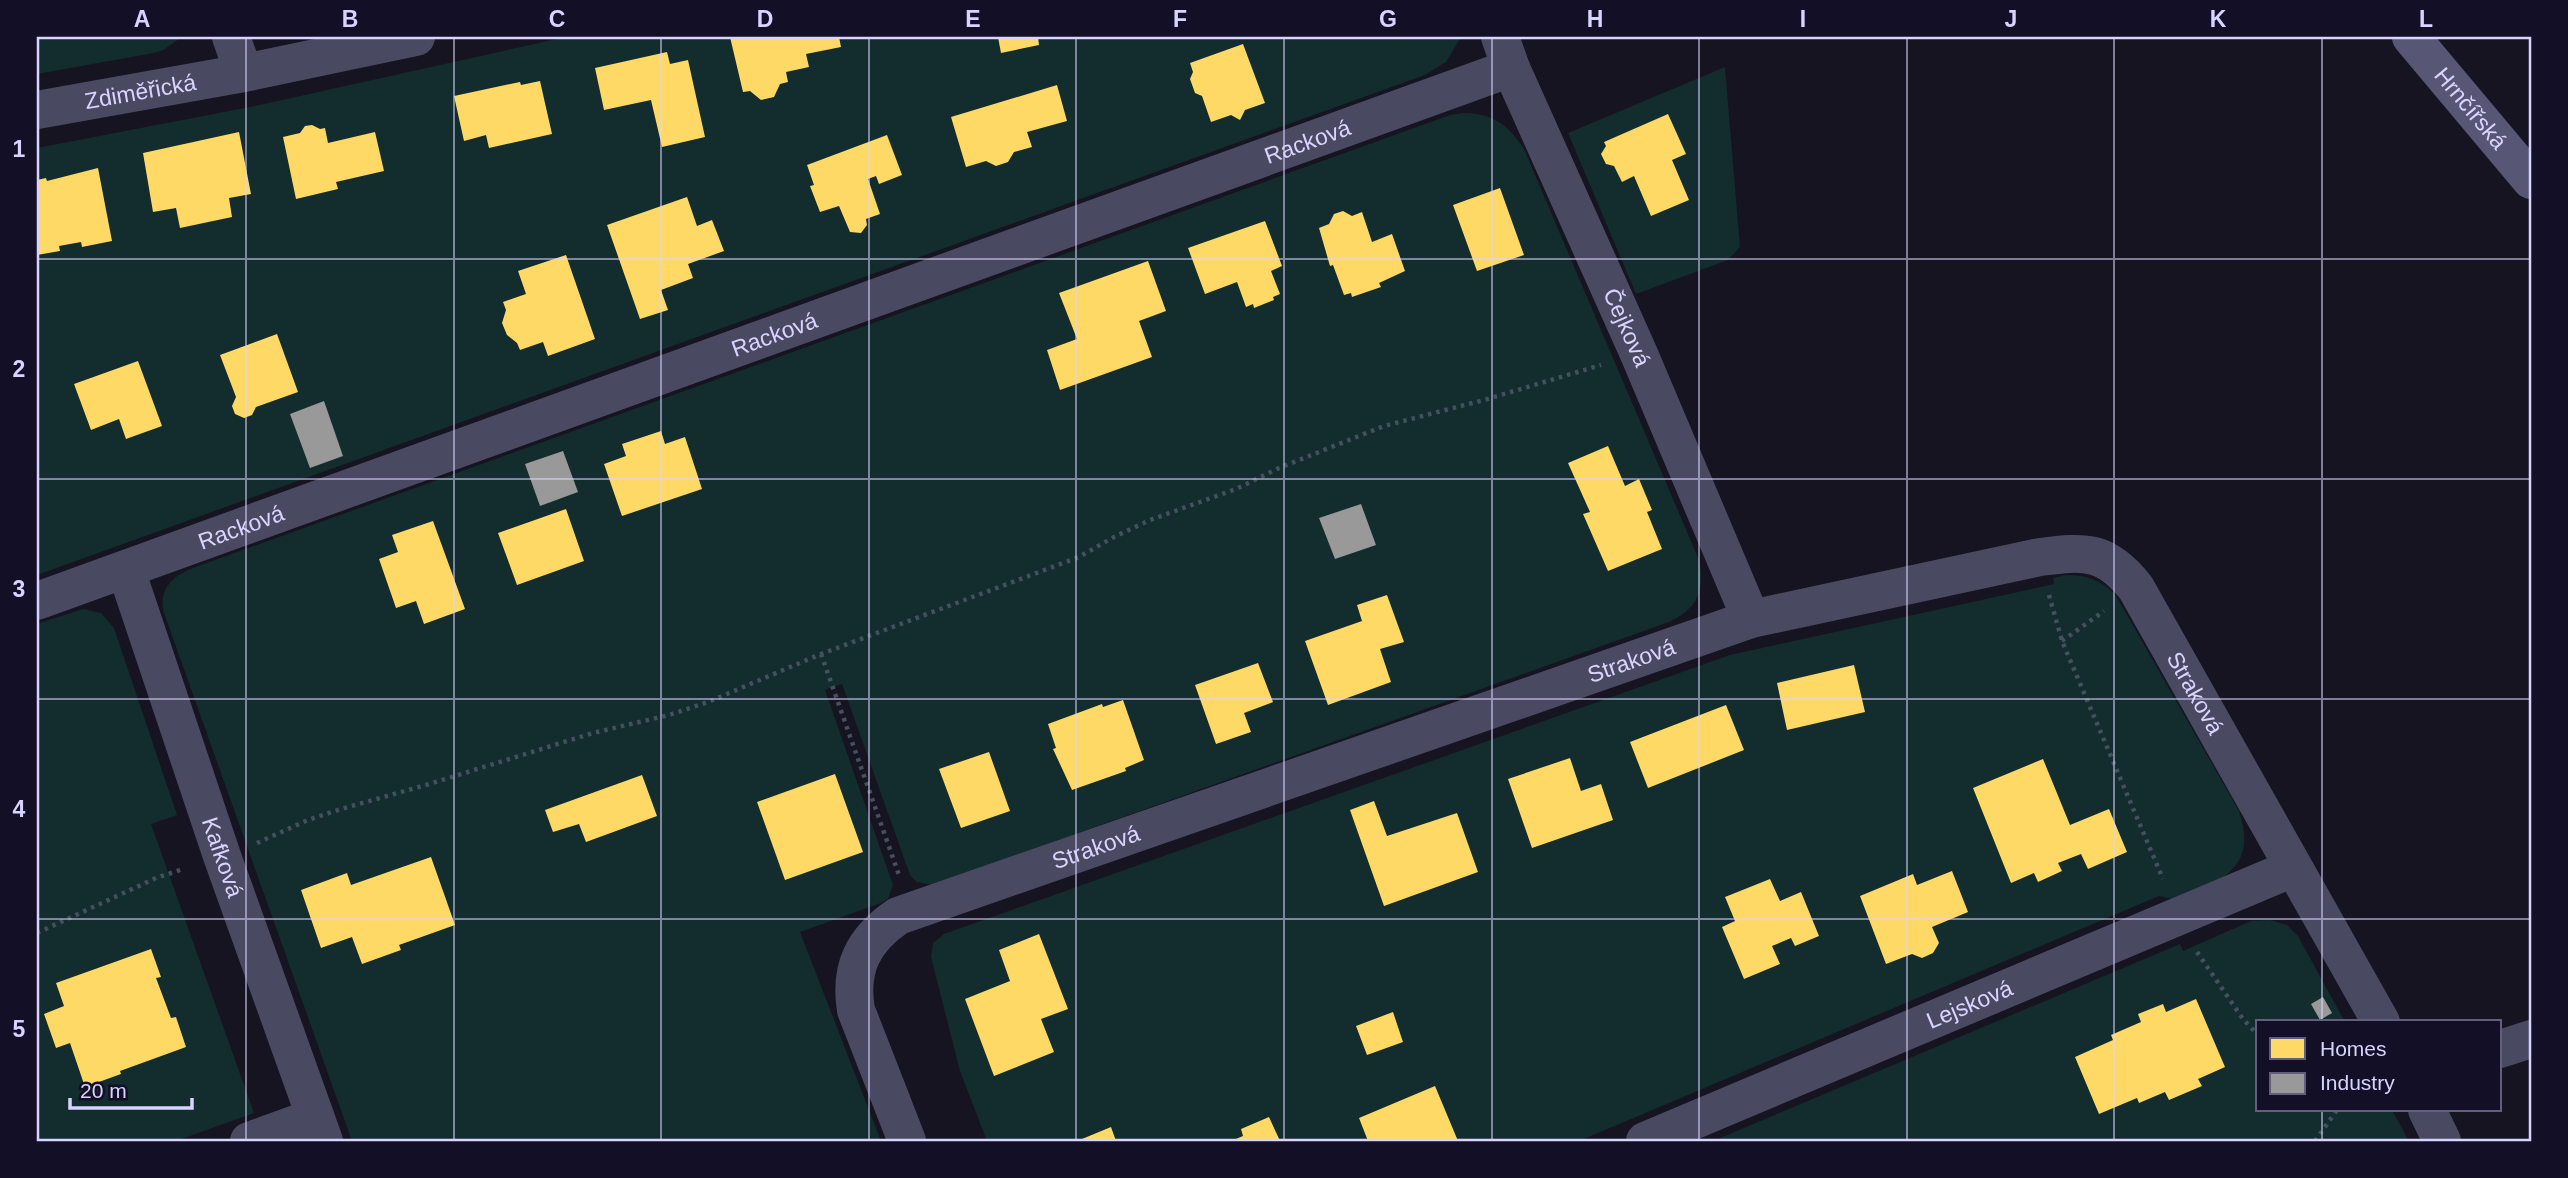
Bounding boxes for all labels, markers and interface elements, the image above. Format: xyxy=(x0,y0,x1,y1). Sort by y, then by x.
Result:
text: A xyxy=(134,6,150,32)
text: B xyxy=(342,6,358,32)
text: C xyxy=(549,6,565,32)
text: D xyxy=(757,6,773,32)
text: E xyxy=(965,6,981,32)
text: F xyxy=(1173,6,1187,32)
text: G xyxy=(1379,6,1397,32)
text: H xyxy=(1587,6,1603,32)
text: I xyxy=(1800,6,1806,32)
text: J xyxy=(2005,6,2017,32)
text: K xyxy=(2210,6,2227,32)
text: L xyxy=(2419,6,2433,32)
street label: Hrnčířská xyxy=(2429,62,2513,154)
street label: Zdiměřická xyxy=(83,69,198,114)
street label: Racková xyxy=(1261,114,1354,169)
text: 1 xyxy=(13,136,26,162)
street label: Čejková xyxy=(1598,284,1656,371)
street label: Racková xyxy=(728,307,821,362)
text: 2 xyxy=(13,356,25,382)
street label: Racková xyxy=(195,500,288,555)
text: 3 xyxy=(13,576,25,602)
street label: Straková xyxy=(1584,633,1679,688)
street label: Straková xyxy=(2162,647,2229,739)
text: 4 xyxy=(13,796,26,822)
street label: Kafková xyxy=(197,814,249,901)
street label: Straková xyxy=(1049,820,1143,874)
street label: Lejsková xyxy=(1922,975,2016,1034)
text: 5 xyxy=(13,1016,26,1042)
legend xyxy=(2256,1020,2502,1112)
text: Homes xyxy=(2320,1037,2387,1060)
scale bar xyxy=(70,1066,192,1110)
text: Industry xyxy=(2320,1071,2395,1094)
text: 20 m xyxy=(80,1079,127,1102)

